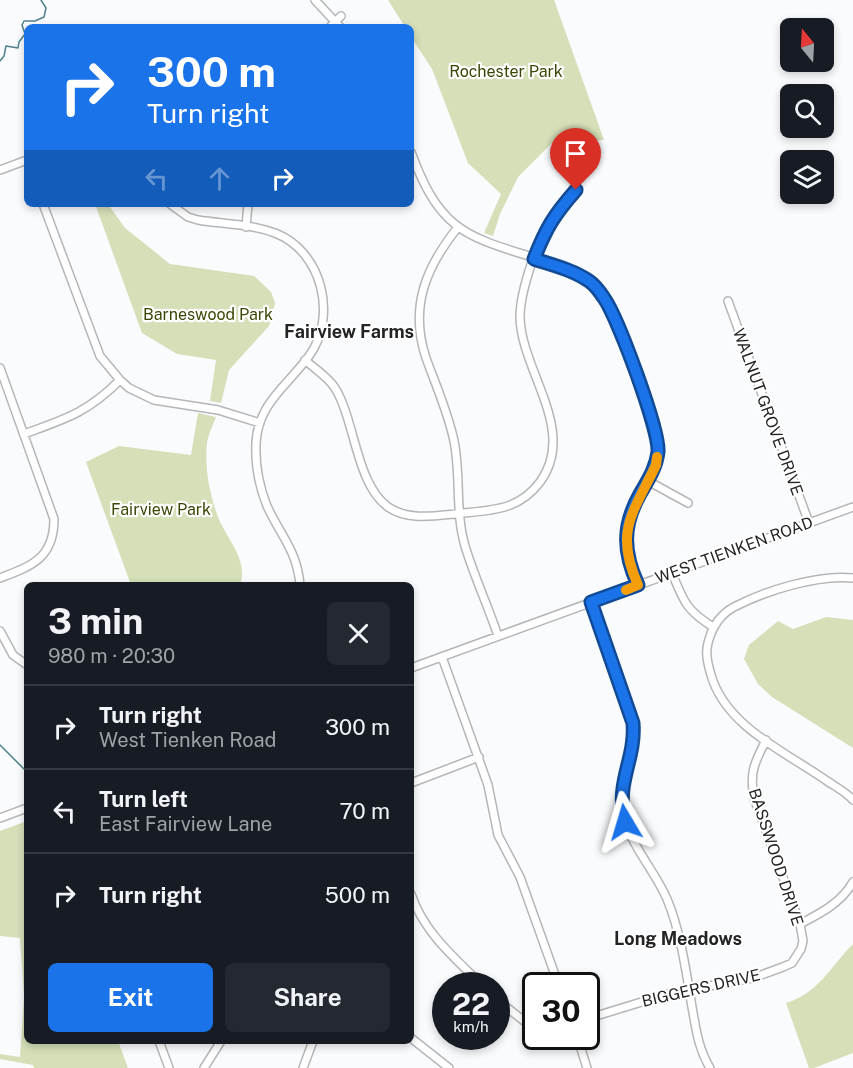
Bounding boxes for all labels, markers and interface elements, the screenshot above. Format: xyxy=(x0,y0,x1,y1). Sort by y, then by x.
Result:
north arrow xyxy=(780,18,834,72)
map controls xyxy=(780,18,834,204)
text: 300 m xyxy=(147,47,276,96)
icon: right xyxy=(48,48,126,126)
park label: Rochester Park xyxy=(449,62,563,81)
button: search xyxy=(780,84,834,138)
text: Turn right xyxy=(147,97,270,129)
pin xyxy=(550,128,601,190)
icon: arrive xyxy=(559,137,592,170)
button: layers xyxy=(780,150,834,204)
icon: left xyxy=(140,162,173,195)
icon: ahead xyxy=(203,162,236,195)
icon: right xyxy=(266,162,299,195)
park label: Barneswood Park xyxy=(143,305,273,324)
district label: Fairview Farms xyxy=(284,321,414,342)
street label: WALNUT GROVE DRIVE xyxy=(729,326,807,498)
park label: Fairview Park xyxy=(111,500,211,519)
street label: WEST TIENKEN ROAD xyxy=(653,513,815,587)
text: 3 min xyxy=(48,600,143,642)
button: close xyxy=(327,602,390,665)
text: 980 m · 20:30 xyxy=(48,644,175,668)
text: Turn right xyxy=(99,702,202,728)
icon: right xyxy=(48,711,81,744)
text: 300 m xyxy=(325,714,390,740)
text: West Tienken Road xyxy=(99,728,277,752)
text: Turn left xyxy=(99,786,188,812)
street label: BASSWOOD DRIVE xyxy=(745,786,807,928)
position arrow xyxy=(593,790,657,854)
icon: left xyxy=(48,795,81,828)
text: 70 m xyxy=(339,798,390,824)
text: East Fairview Lane xyxy=(99,812,272,836)
icon: right xyxy=(48,879,81,912)
text: Turn right xyxy=(99,882,202,908)
text: 500 m xyxy=(325,882,390,908)
district label: Long Meadows xyxy=(614,928,742,949)
button: Exit xyxy=(48,963,213,1032)
button: Share xyxy=(225,963,390,1032)
street label: BIGGERS DRIVE xyxy=(640,965,762,1011)
speed limit sign: 30 xyxy=(522,972,600,1050)
text: 22 xyxy=(452,986,490,1022)
text: km/h xyxy=(453,1018,489,1035)

